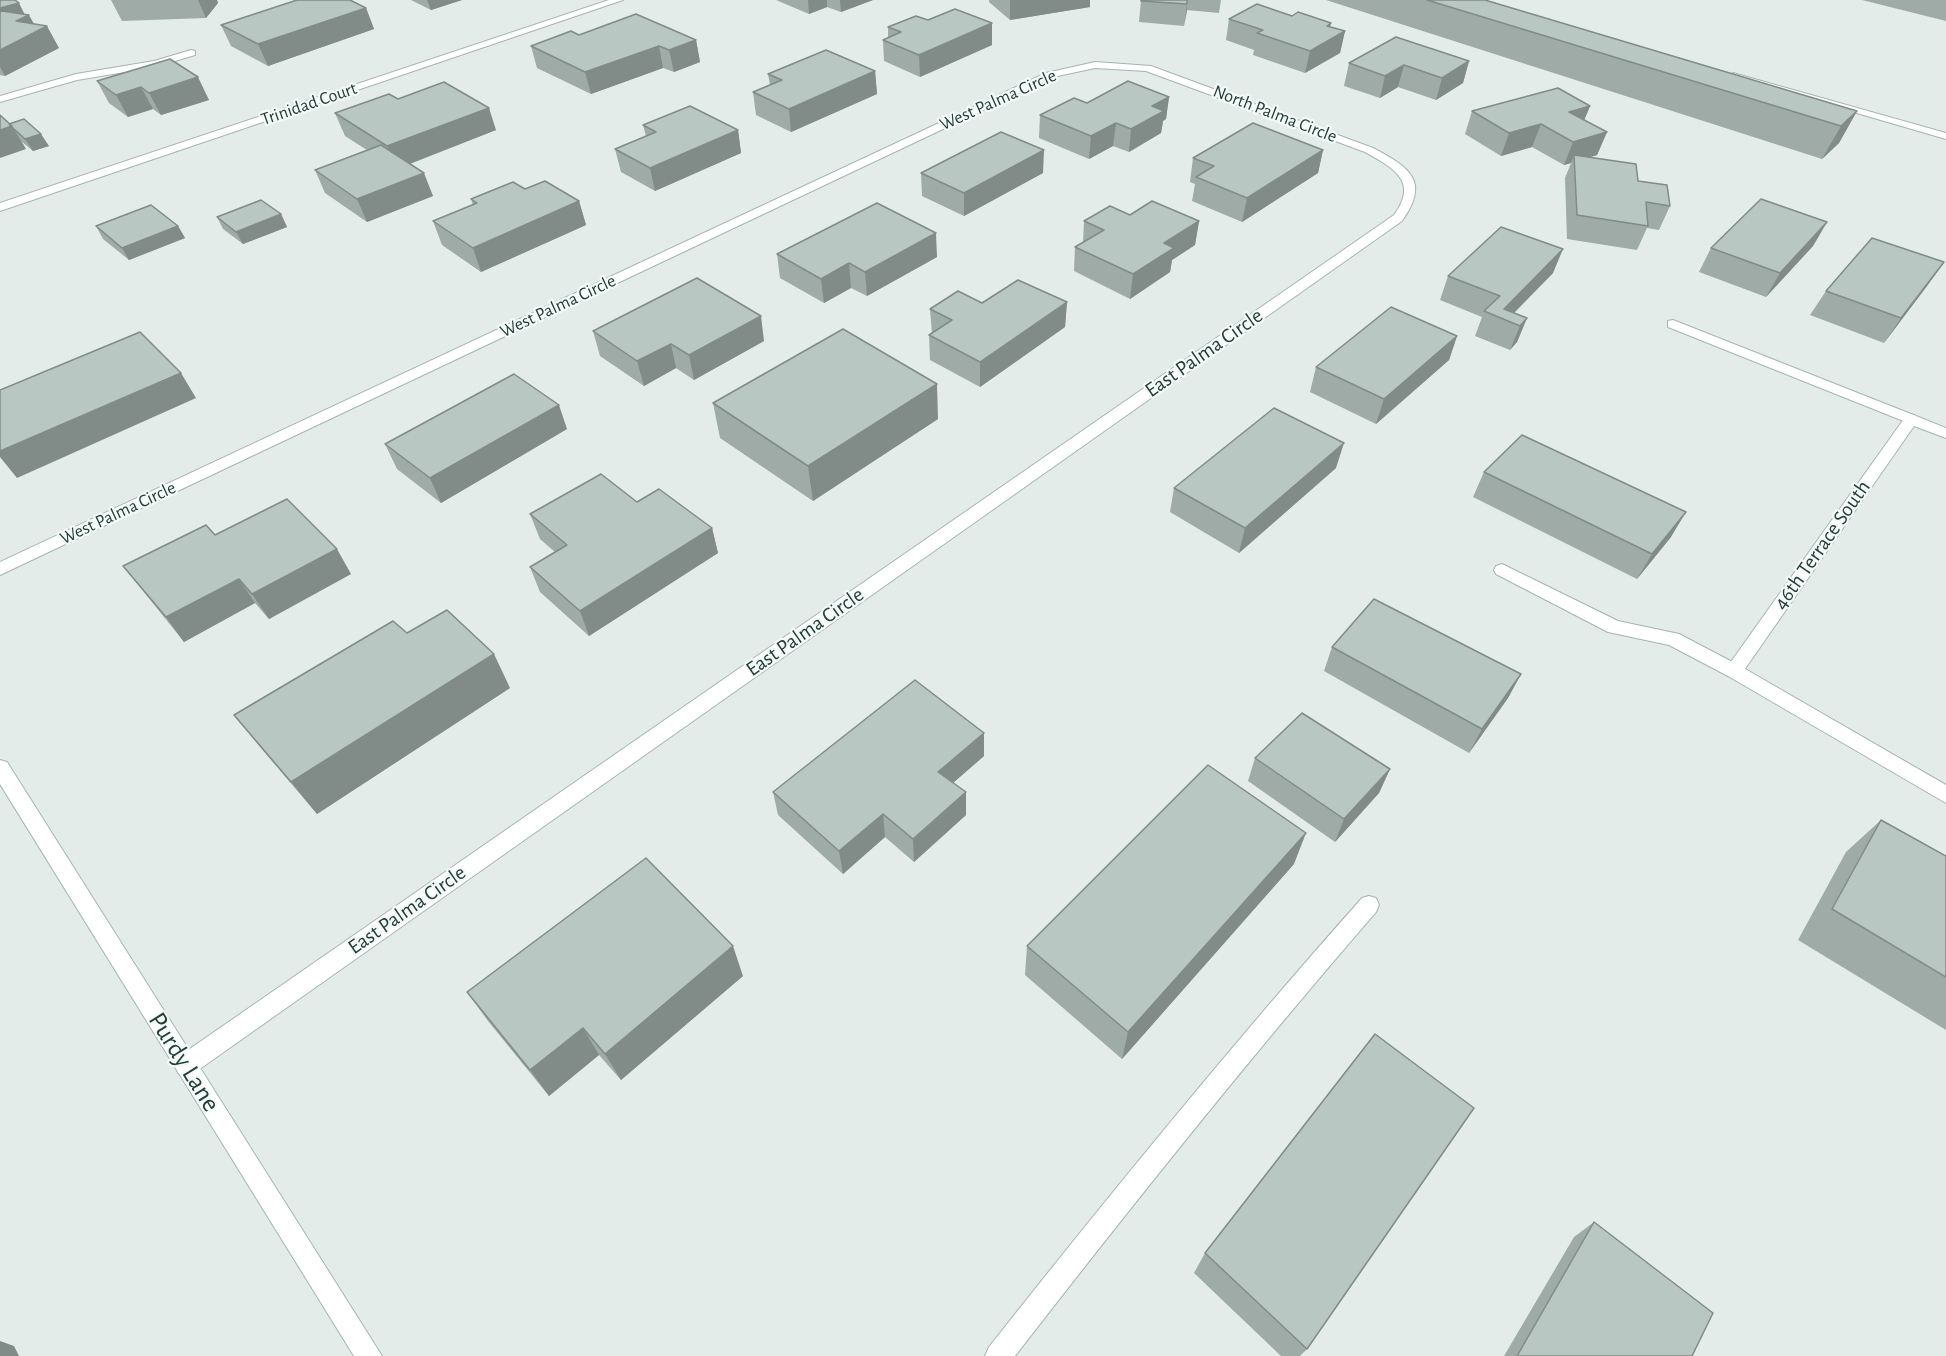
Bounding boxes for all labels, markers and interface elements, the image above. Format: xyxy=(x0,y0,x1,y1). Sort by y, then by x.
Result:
street label: West Palma Circle xyxy=(936,65,1060,135)
street label: Trinidad Court xyxy=(258,78,360,130)
street label: North Palma Circle xyxy=(1210,80,1340,148)
street label: West Palma Circle xyxy=(497,270,619,342)
street label: East Palma Circle xyxy=(1140,303,1268,403)
street label: 46th Terrace South xyxy=(1768,476,1876,614)
street label: West Palma Circle xyxy=(57,477,179,549)
street label: East Palma Circle xyxy=(741,582,869,682)
street label: East Palma Circle xyxy=(343,860,471,960)
street label: Purdy Lane xyxy=(141,1007,227,1117)

